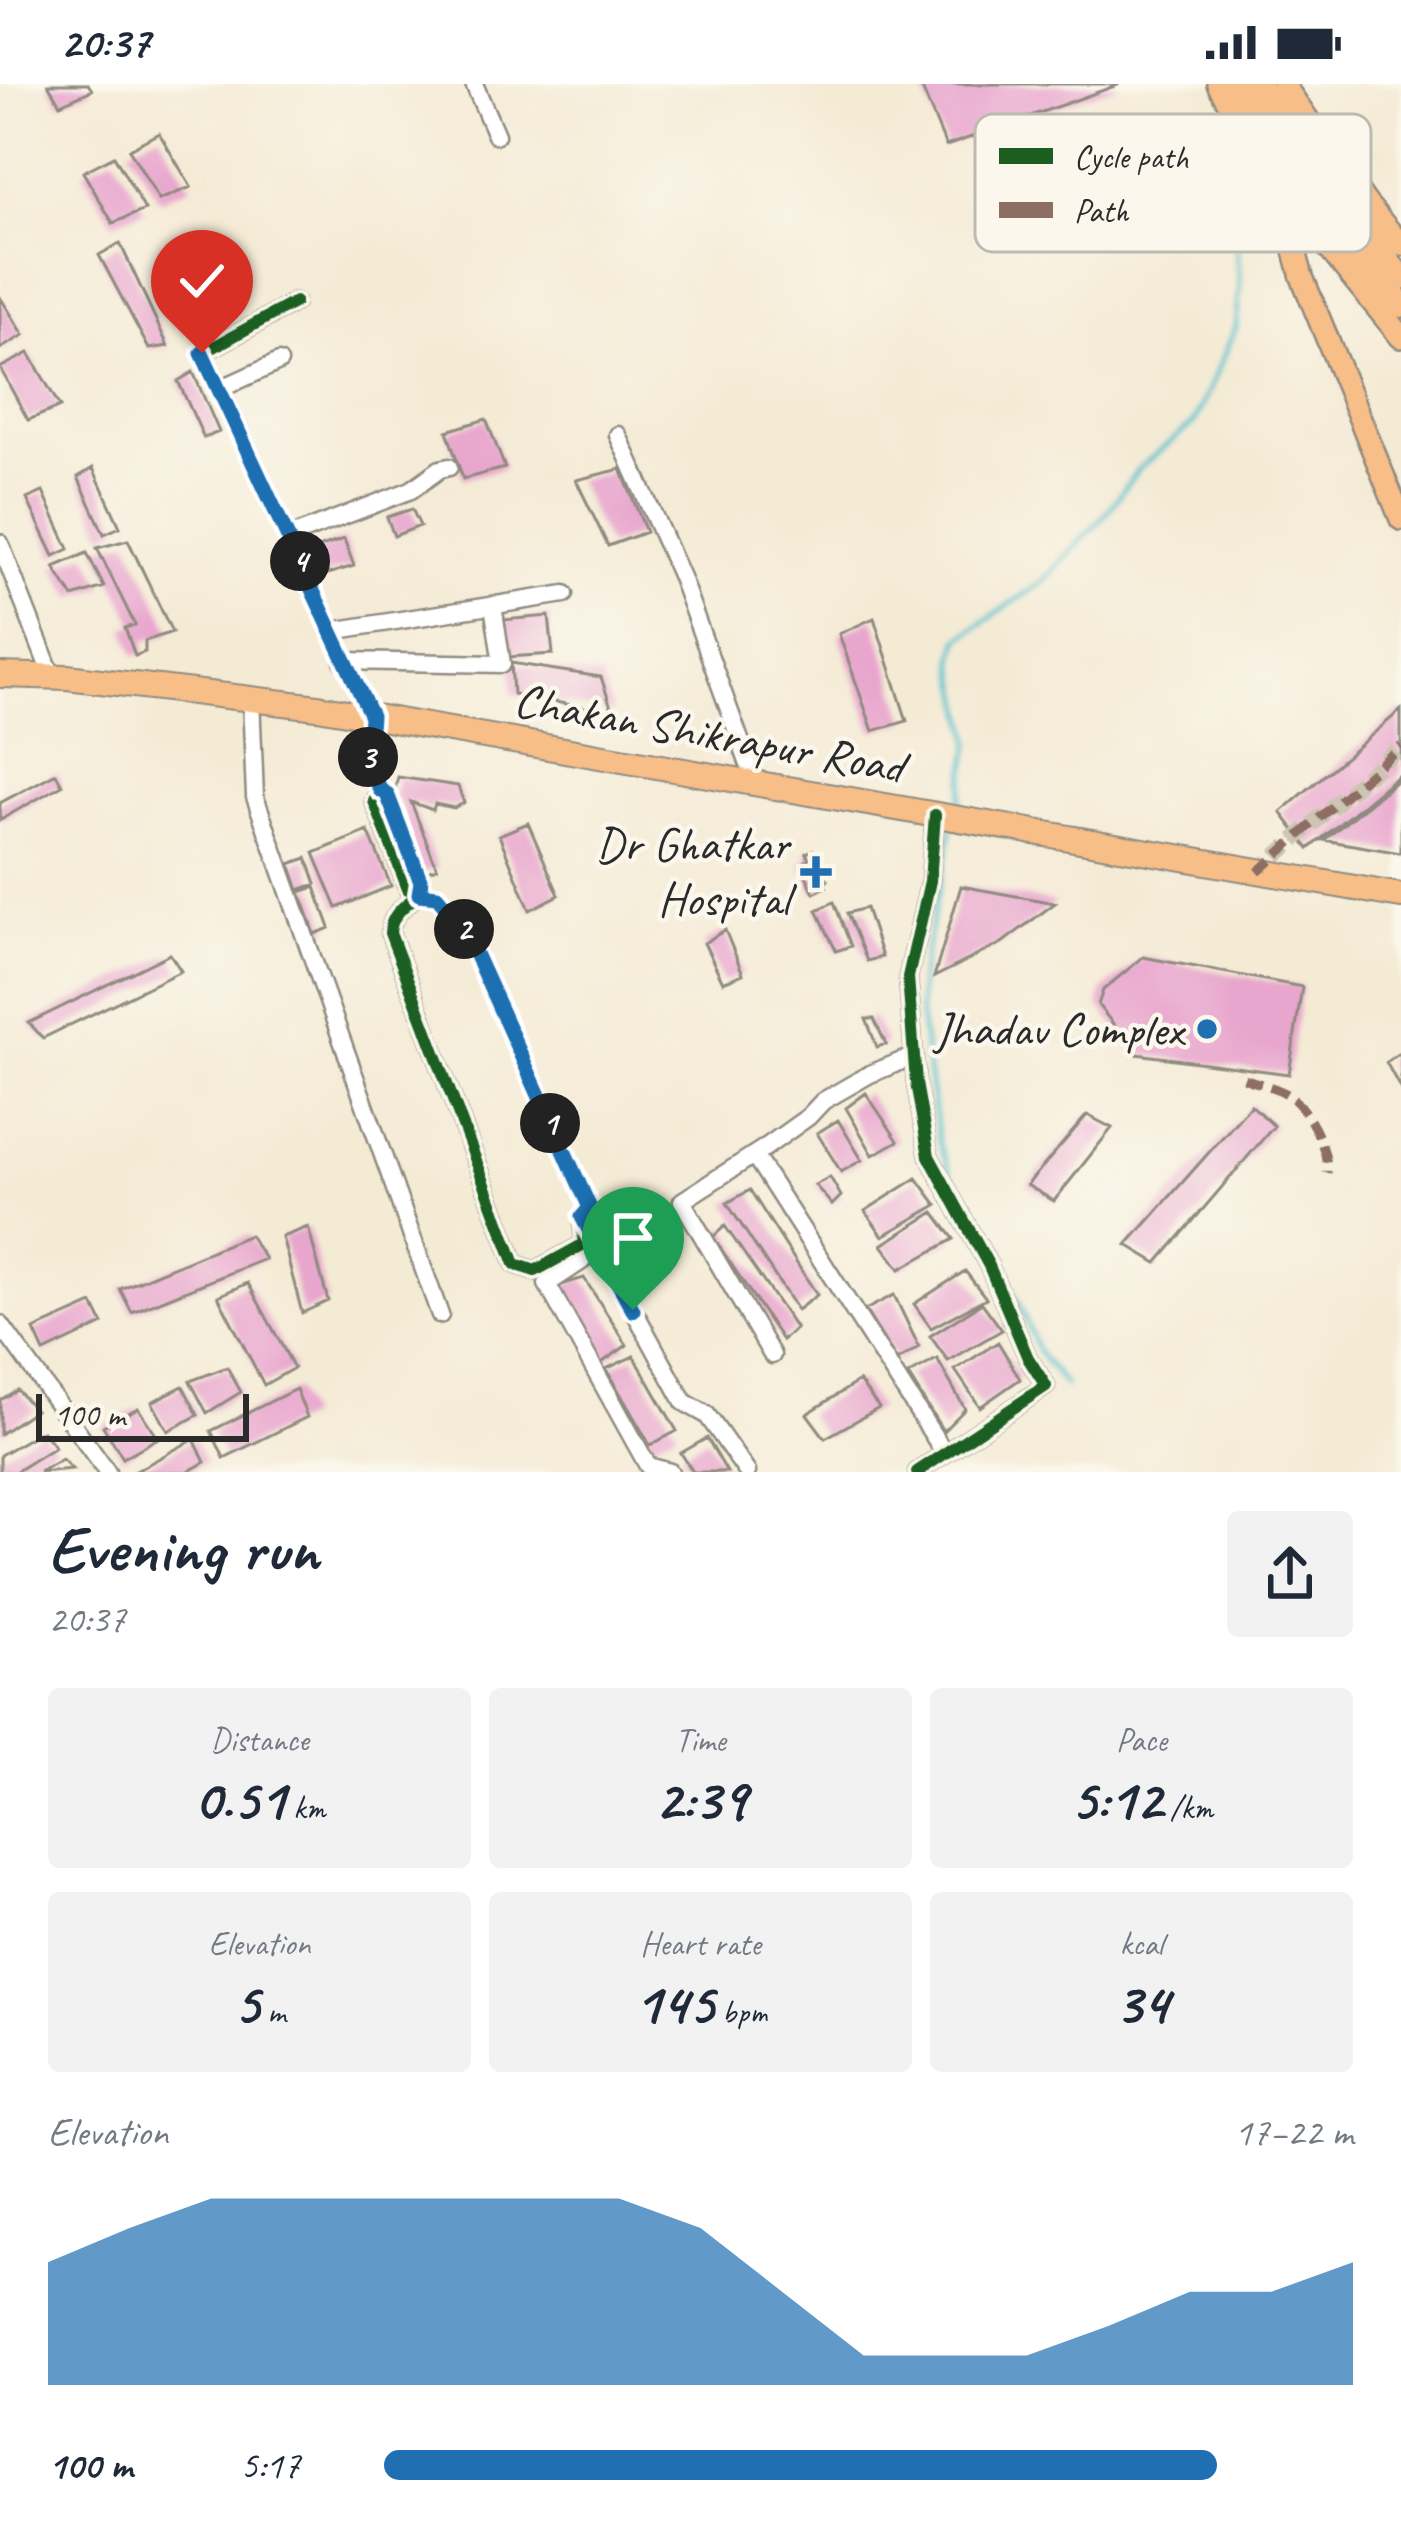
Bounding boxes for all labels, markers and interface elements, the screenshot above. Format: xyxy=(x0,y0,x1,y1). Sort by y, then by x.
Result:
text: 20:37 xyxy=(60,14,150,71)
legend xyxy=(975,114,1371,252)
text: Cycle path xyxy=(1074,136,1189,178)
text: Path xyxy=(1074,190,1130,232)
pin xyxy=(151,230,253,353)
icon: check xyxy=(169,248,235,314)
pin: 4 xyxy=(270,531,330,591)
text: 4 xyxy=(293,540,307,582)
street label: Chakan Shikrapur Road xyxy=(510,669,914,798)
pin: 3 xyxy=(338,727,398,787)
text: 3 xyxy=(361,736,375,778)
place label: Dr Ghatkar Hospital xyxy=(595,814,797,929)
marker: Dr Ghatkar Hospital xyxy=(800,856,832,888)
pin: 2 xyxy=(434,899,494,959)
text: 2 xyxy=(457,908,471,950)
place label: Jhadav Complex xyxy=(932,999,1187,1059)
marker: Jhadav Complex xyxy=(1194,1016,1220,1042)
pin: 1 xyxy=(520,1093,580,1153)
text: 1 xyxy=(543,1102,557,1144)
pin xyxy=(582,1187,684,1310)
icon: arrive xyxy=(600,1205,666,1271)
scale bar xyxy=(36,1388,249,1441)
text: 100 m xyxy=(54,1394,125,1436)
text: Evening run xyxy=(48,1508,318,1591)
button: share xyxy=(1227,1511,1353,1637)
text: 20:37 xyxy=(48,1595,126,1644)
text: Distance xyxy=(210,1719,309,1761)
text: Time xyxy=(675,1719,726,1761)
text: Pace xyxy=(1116,1719,1167,1761)
text: 0.51 xyxy=(193,1761,285,1837)
text: 2:39 xyxy=(654,1761,747,1837)
text: 5:12 xyxy=(1070,1761,1162,1837)
text: km xyxy=(285,1787,326,1829)
text: /km xyxy=(1162,1787,1213,1829)
text: Elevation xyxy=(209,1923,310,1965)
text: Heart rate xyxy=(640,1923,761,1965)
text: kcal xyxy=(1120,1923,1163,1965)
text: 5 xyxy=(233,1965,259,2041)
text: 145 xyxy=(634,1965,714,2041)
text: 34 xyxy=(1115,1965,1169,2041)
text: m xyxy=(259,1991,286,2033)
text: bpm xyxy=(714,1991,767,2033)
text: Elevation xyxy=(48,2108,168,2157)
text: 17–22 m xyxy=(1234,2108,1353,2157)
text: 100 m xyxy=(48,2441,132,2490)
text: 5:17 xyxy=(240,2441,300,2490)

